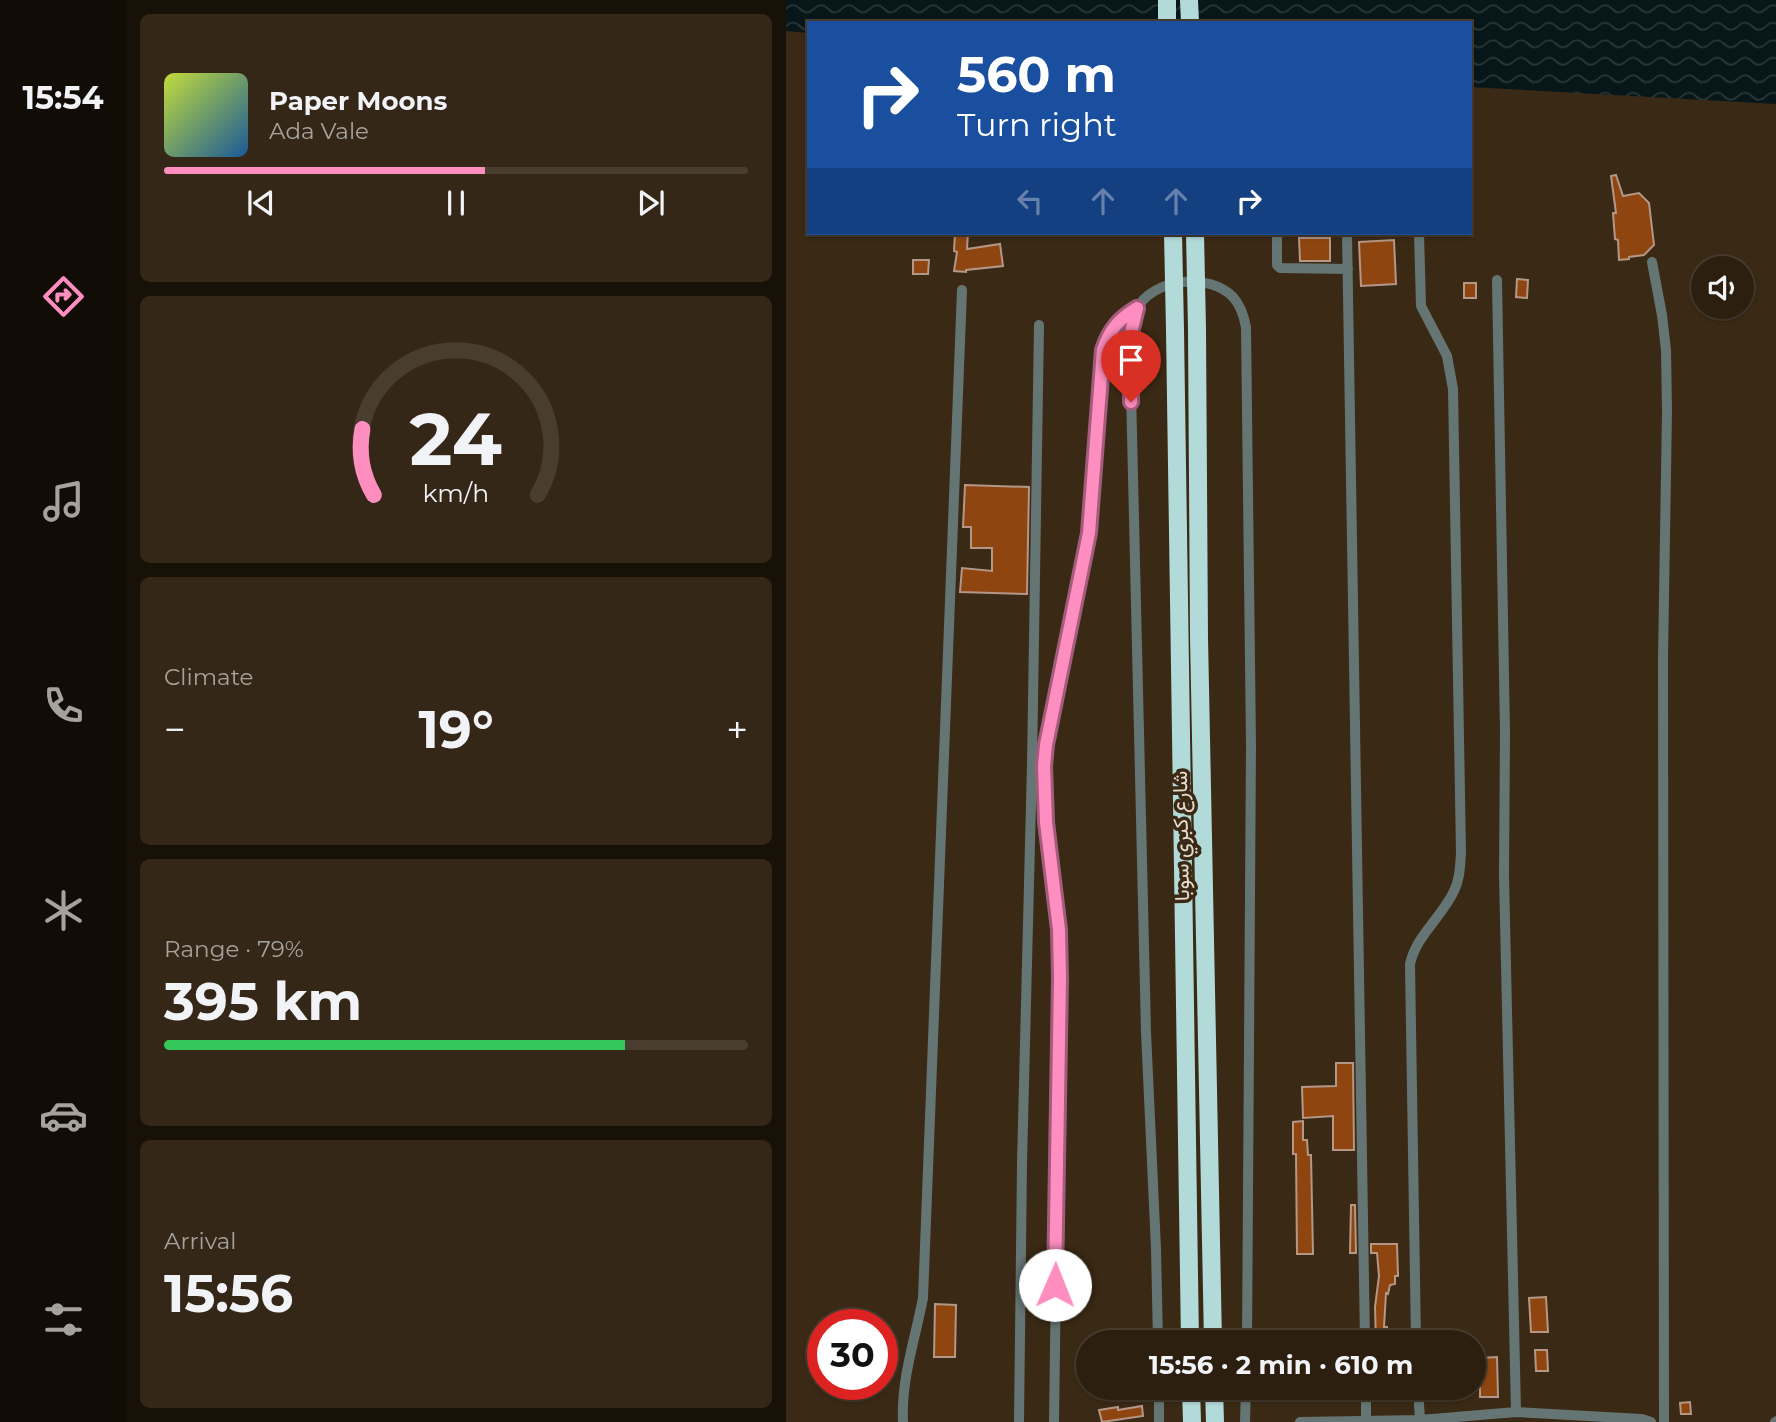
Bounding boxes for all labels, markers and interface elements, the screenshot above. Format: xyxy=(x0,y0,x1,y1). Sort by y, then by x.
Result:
text: 560 m xyxy=(957,45,1116,104)
icon: right xyxy=(842,49,933,140)
text: 15:54 xyxy=(22,78,104,117)
text: Paper Moons xyxy=(269,85,447,117)
text: Turn right xyxy=(957,105,1117,144)
text: Ada Vale xyxy=(269,117,369,145)
icon: left xyxy=(1011,182,1049,220)
icon: ahead xyxy=(1084,182,1122,220)
icon: ahead xyxy=(1157,182,1195,220)
icon: right xyxy=(1230,182,1268,220)
icon: previous xyxy=(242,184,280,222)
icon: pause xyxy=(437,184,475,222)
icon: next xyxy=(632,184,670,222)
map controls xyxy=(1691,256,1754,319)
button: sound xyxy=(1691,256,1754,319)
icon: directions xyxy=(39,272,88,321)
pin xyxy=(1101,330,1161,402)
icon: arrive xyxy=(1112,341,1150,379)
text: 24 xyxy=(410,396,502,484)
icon: music xyxy=(39,477,88,526)
text: km/h xyxy=(423,478,489,508)
text: Climate xyxy=(164,663,253,691)
icon: phone xyxy=(39,681,88,730)
text: 19° xyxy=(418,698,494,761)
text: − xyxy=(164,706,186,753)
text: + xyxy=(726,706,748,753)
street label: شارع كبري سوبا xyxy=(1167,771,1199,901)
icon: climate xyxy=(39,886,88,935)
text: Range · 79% xyxy=(164,935,304,963)
text: 395 km xyxy=(164,970,362,1033)
icon: car xyxy=(39,1091,88,1140)
text: Arrival xyxy=(164,1227,237,1255)
position arrow xyxy=(1018,1248,1092,1322)
text: 15:56 xyxy=(164,1262,293,1325)
icon: filters xyxy=(39,1295,88,1344)
speed limit sign: 30 xyxy=(807,1309,898,1400)
text: 15:56 · 2 min · 610 m xyxy=(1149,1349,1413,1381)

